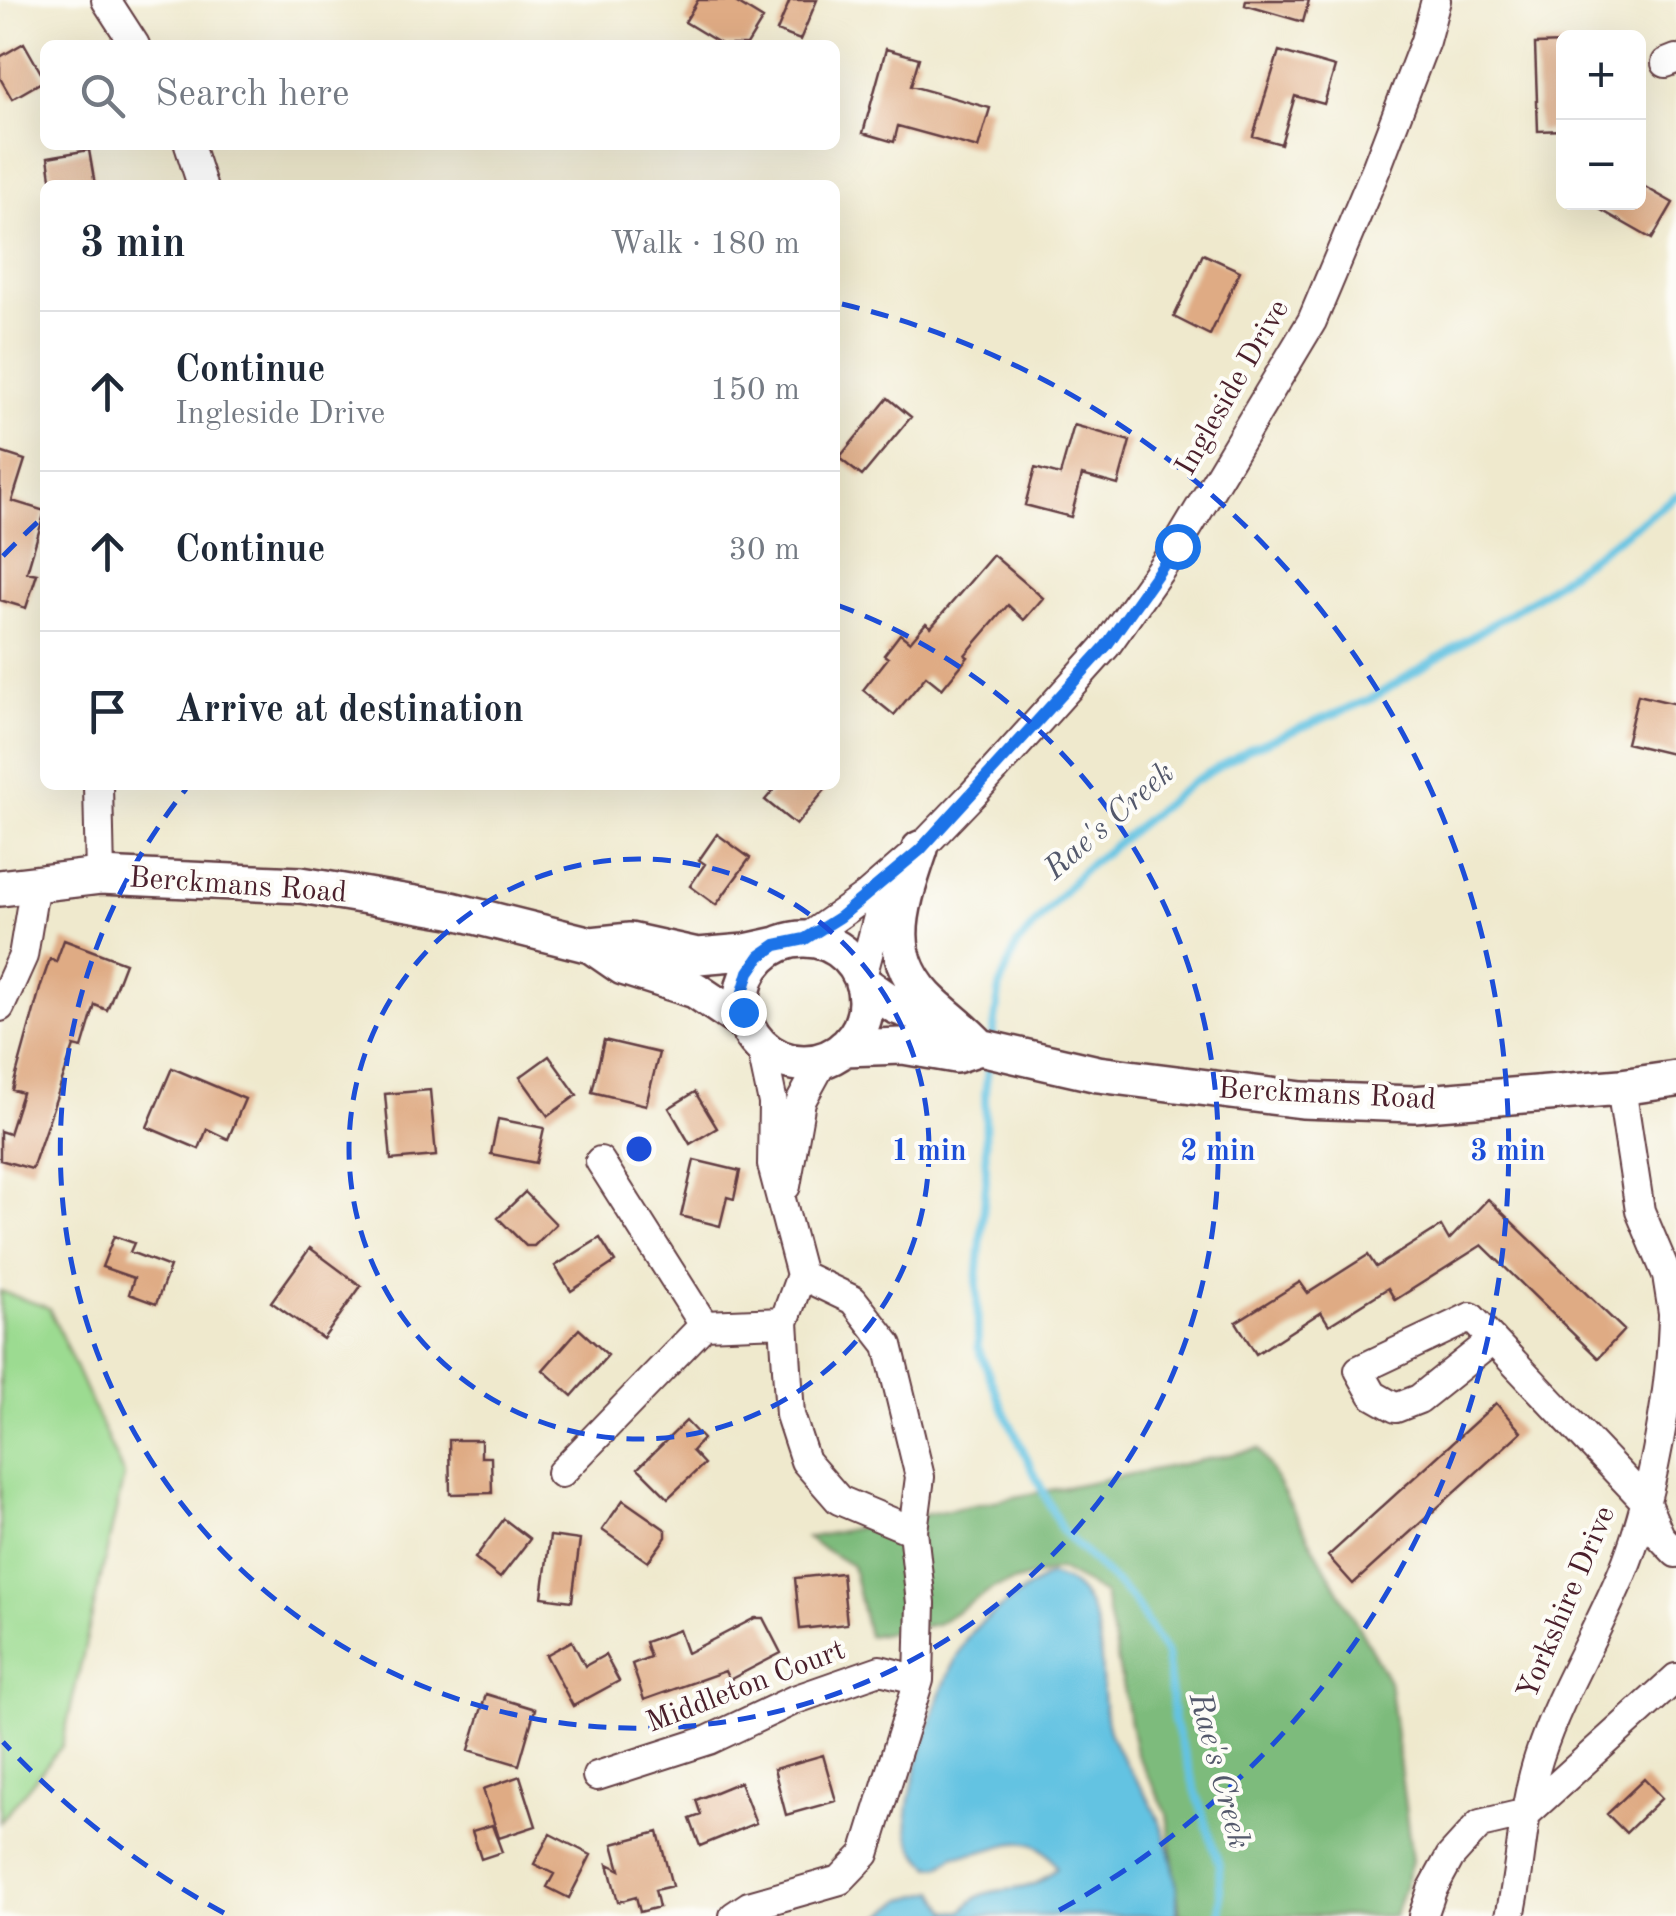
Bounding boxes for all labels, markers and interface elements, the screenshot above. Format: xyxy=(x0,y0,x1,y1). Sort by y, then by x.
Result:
map controls xyxy=(1556,30,1646,210)
button: + xyxy=(1556,30,1646,120)
search box xyxy=(40,40,840,150)
icon: search xyxy=(75,68,130,123)
text: Search here xyxy=(155,76,350,114)
button: − xyxy=(1556,120,1646,210)
text: 3 min xyxy=(80,224,186,266)
text: Walk · 180 m xyxy=(610,229,800,261)
street label: Ingleside Drive xyxy=(1171,295,1295,481)
text: Continue xyxy=(175,352,325,390)
icon: ahead xyxy=(80,364,135,419)
text: 150 m xyxy=(710,375,800,407)
text: Ingleside Drive xyxy=(175,399,385,431)
icon: ahead xyxy=(80,524,135,579)
route start xyxy=(1155,524,1201,570)
text: Continue xyxy=(175,532,325,570)
text: 30 m xyxy=(729,535,800,567)
icon: arrive xyxy=(80,684,135,739)
text: Arrive at destination xyxy=(175,692,524,730)
water label: Rae's Creek xyxy=(1038,757,1181,887)
street label: Berckmans Road xyxy=(128,863,348,909)
route end xyxy=(721,990,767,1036)
street label: Berckmans Road xyxy=(1217,1074,1437,1116)
centre of rings xyxy=(621,1131,657,1167)
text: 1 min xyxy=(891,1137,967,1167)
text: 2 min xyxy=(1180,1137,1256,1167)
text: 3 min xyxy=(1470,1137,1546,1167)
street label: Yorkshire Drive xyxy=(1513,1502,1621,1704)
street label: Middleton Court xyxy=(642,1635,850,1739)
water label: Rae's Creek xyxy=(1182,1688,1254,1853)

